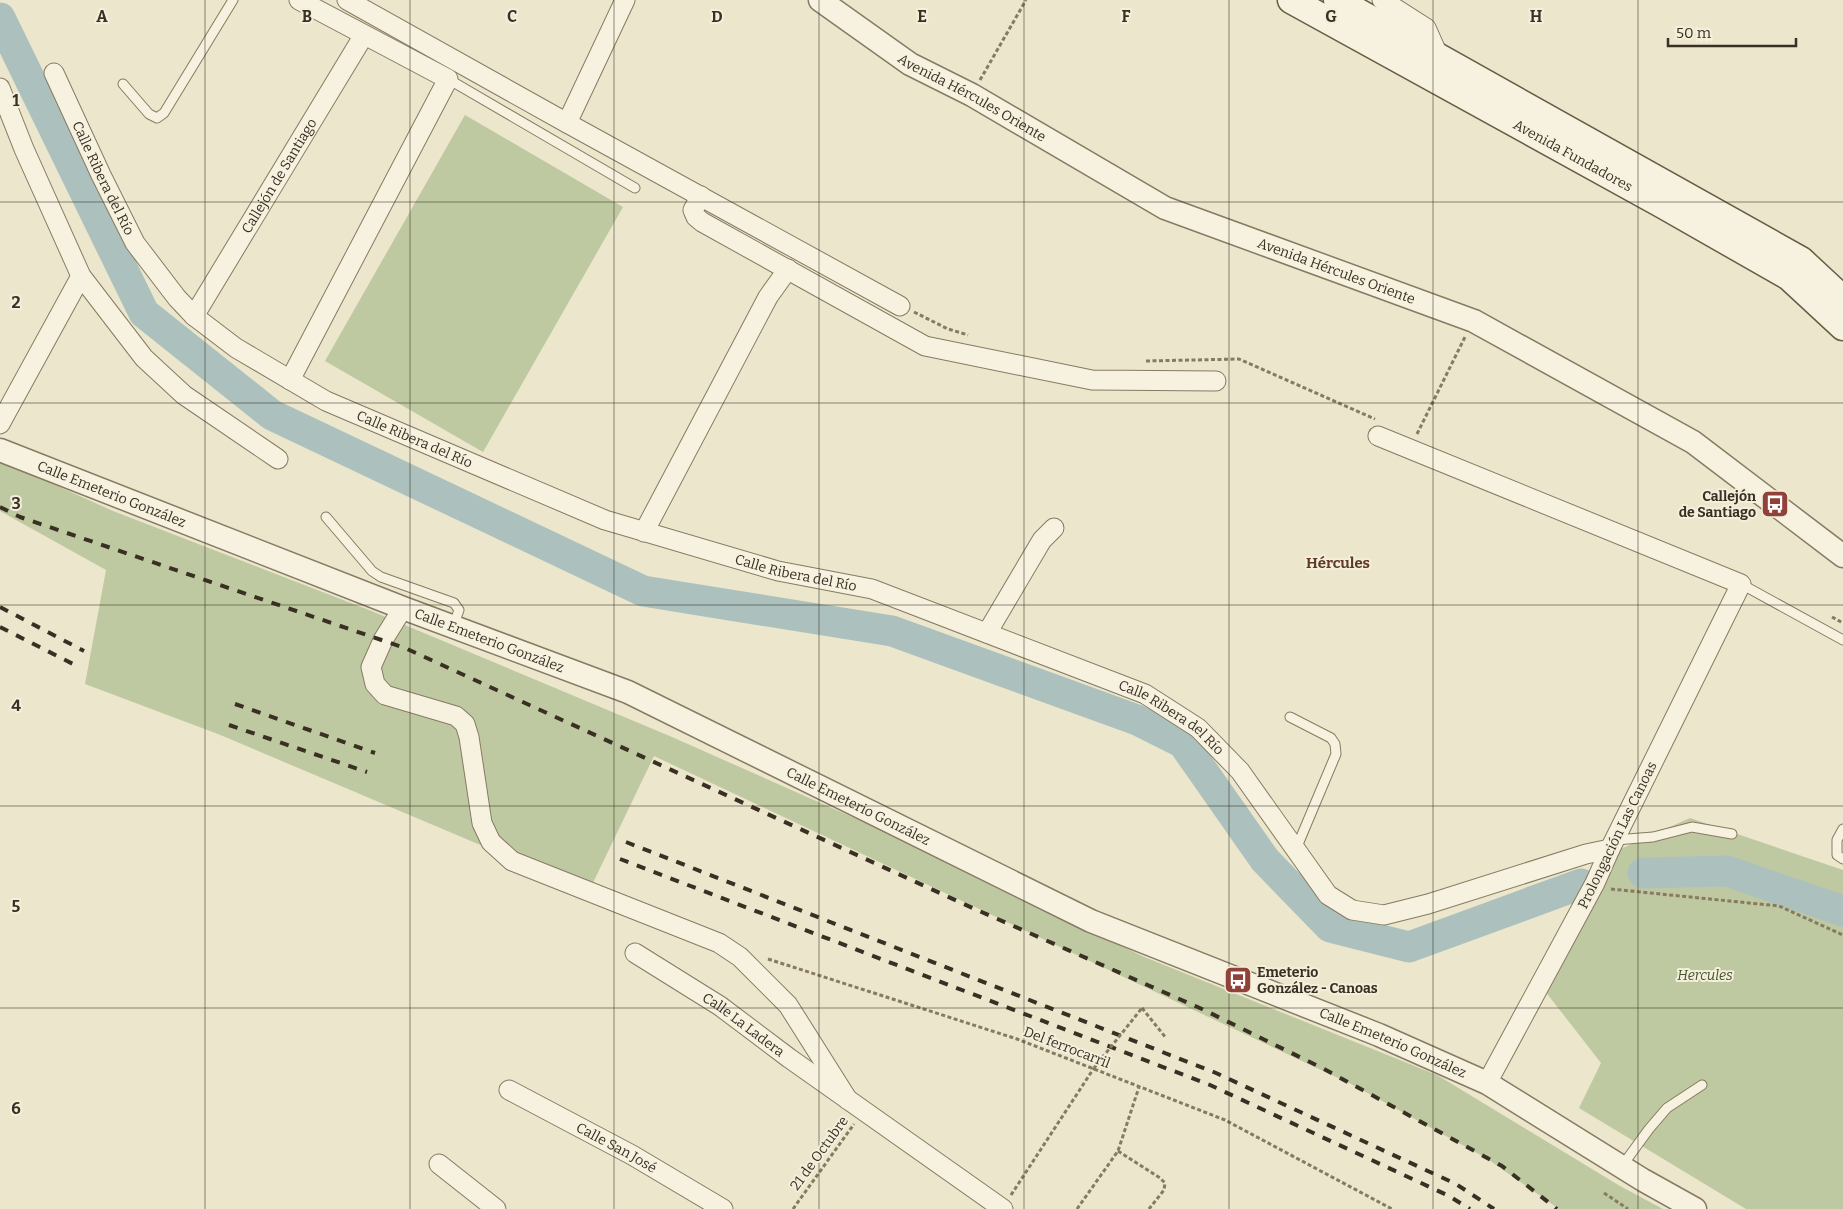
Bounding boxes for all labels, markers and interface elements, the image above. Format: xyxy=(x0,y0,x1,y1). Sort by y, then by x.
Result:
text: A xyxy=(96,7,108,26)
text: B xyxy=(302,7,312,26)
text: C xyxy=(507,7,517,26)
text: D xyxy=(711,7,723,26)
text: E xyxy=(917,7,927,26)
text: F xyxy=(1122,7,1131,26)
text: G xyxy=(1325,7,1337,26)
text: H xyxy=(1530,7,1543,26)
scale bar xyxy=(1668,15,1796,47)
text: 50 m xyxy=(1676,24,1712,42)
street label: Avenida Hércules Oriente xyxy=(894,50,1049,145)
text: 1 xyxy=(13,91,20,110)
street label: Callejón de Santiago xyxy=(238,115,321,237)
street label: Avenida Fundadores xyxy=(1510,116,1635,195)
street label: Calle Ribera del Río xyxy=(68,119,138,238)
street label: Avenida Hércules Oriente xyxy=(1255,235,1417,308)
text: 2 xyxy=(11,293,21,312)
street label: Calle Ribera del Río xyxy=(354,407,475,472)
street label: Calle Emeterio González xyxy=(35,457,189,531)
place label: Callejón de Santiago xyxy=(1679,488,1756,521)
bus stop icon: Callejón de Santiago xyxy=(1760,489,1790,519)
text: 3 xyxy=(11,494,21,513)
street label: Calle Ribera del Río xyxy=(733,551,858,595)
district label: Hércules xyxy=(1306,554,1370,572)
street label: Calle Emeterio González xyxy=(412,605,567,676)
street label: Calle Ribera del Río xyxy=(1116,677,1227,758)
text: 4 xyxy=(11,696,21,715)
street label: Prolongación Las Canoas xyxy=(1574,759,1661,912)
street label: Calle Emeterio González xyxy=(783,764,933,849)
text: 5 xyxy=(12,897,21,916)
place label: Emeterio González - Canoas xyxy=(1257,964,1378,997)
bus stop icon: Emeterio González - Canoas xyxy=(1223,965,1253,995)
park label: Hercules xyxy=(1677,967,1733,984)
street label: Calle La Ladera xyxy=(699,989,788,1061)
street label: Calle Emeterio González xyxy=(1317,1004,1469,1082)
street label: Del ferrocarril xyxy=(1021,1023,1113,1072)
text: 6 xyxy=(11,1099,21,1118)
street label: 21 de Octubre xyxy=(787,1113,852,1194)
street label: Calle San José xyxy=(573,1119,660,1177)

